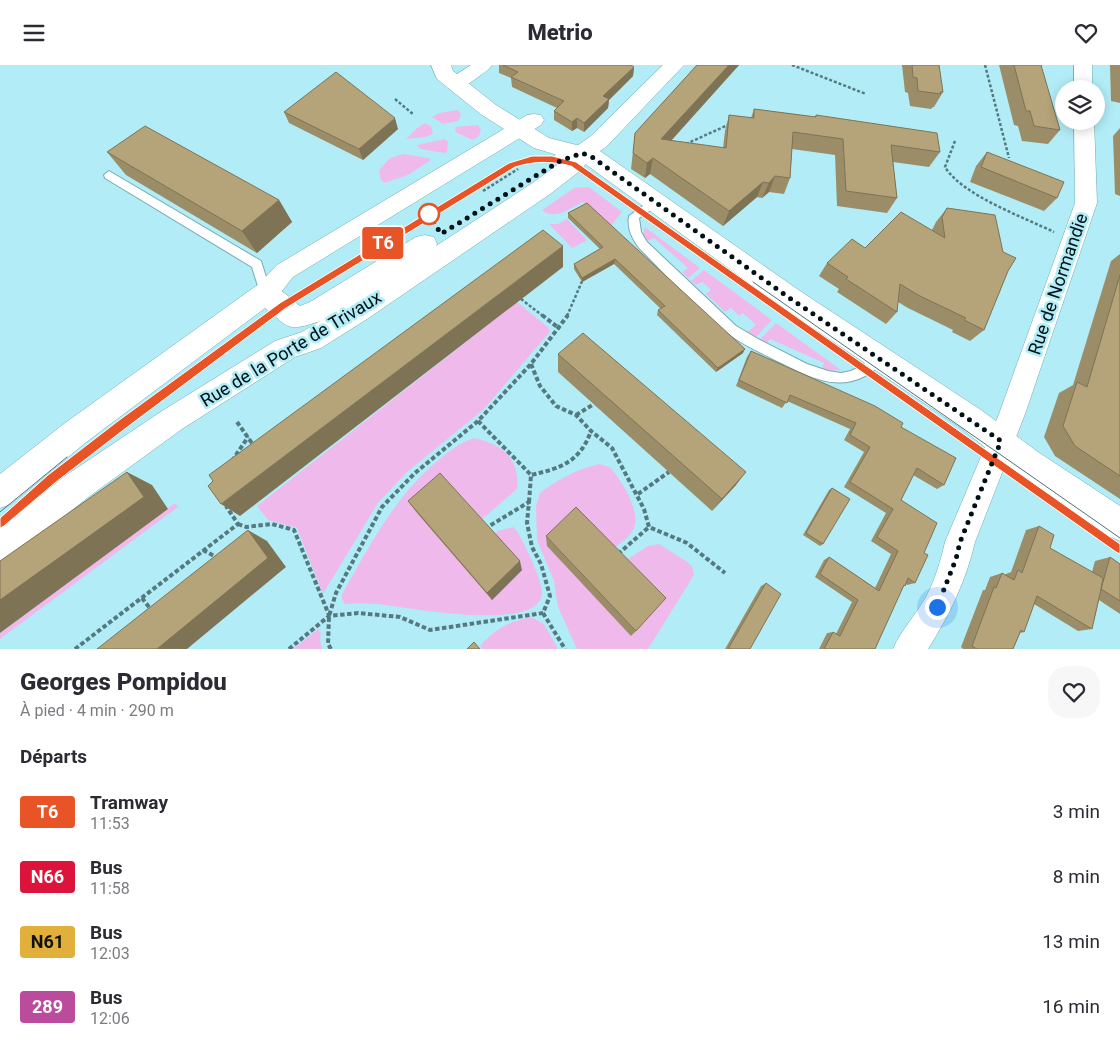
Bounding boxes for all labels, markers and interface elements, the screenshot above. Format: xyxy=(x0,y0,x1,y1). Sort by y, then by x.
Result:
icon: menu xyxy=(20,19,48,47)
icon: heart xyxy=(1072,19,1100,47)
text: Metrio xyxy=(527,20,593,45)
map controls xyxy=(1055,80,1105,130)
button: layers xyxy=(1055,80,1105,130)
unlabelled marker xyxy=(418,203,440,225)
street label: Rue de Normandie xyxy=(1024,210,1092,357)
line badge: T6 xyxy=(360,227,406,259)
text: T6 xyxy=(372,232,394,253)
street label: Rue de la Porte de Trivaux xyxy=(196,286,385,411)
your location xyxy=(925,595,950,620)
button: heart xyxy=(1048,666,1100,718)
text: Georges Pompidou xyxy=(20,668,227,696)
text: À pied · 4 min · 290 m xyxy=(20,701,174,720)
text: Départs xyxy=(20,745,87,768)
text: Tramway xyxy=(90,791,168,814)
text: 3 min xyxy=(1053,800,1100,823)
text: T6 xyxy=(37,801,58,822)
text: 11:53 xyxy=(90,814,130,833)
text: Bus xyxy=(90,856,123,879)
text: 8 min xyxy=(1053,865,1100,888)
text: N66 xyxy=(31,866,64,887)
text: 11:58 xyxy=(90,879,130,898)
text: Bus xyxy=(90,921,123,944)
text: 13 min xyxy=(1042,930,1100,953)
text: N61 xyxy=(31,931,64,952)
text: 12:03 xyxy=(90,944,130,963)
text: Bus xyxy=(90,986,123,1009)
text: 16 min xyxy=(1042,995,1100,1018)
text: 289 xyxy=(32,996,63,1017)
text: 12:06 xyxy=(90,1009,130,1028)

